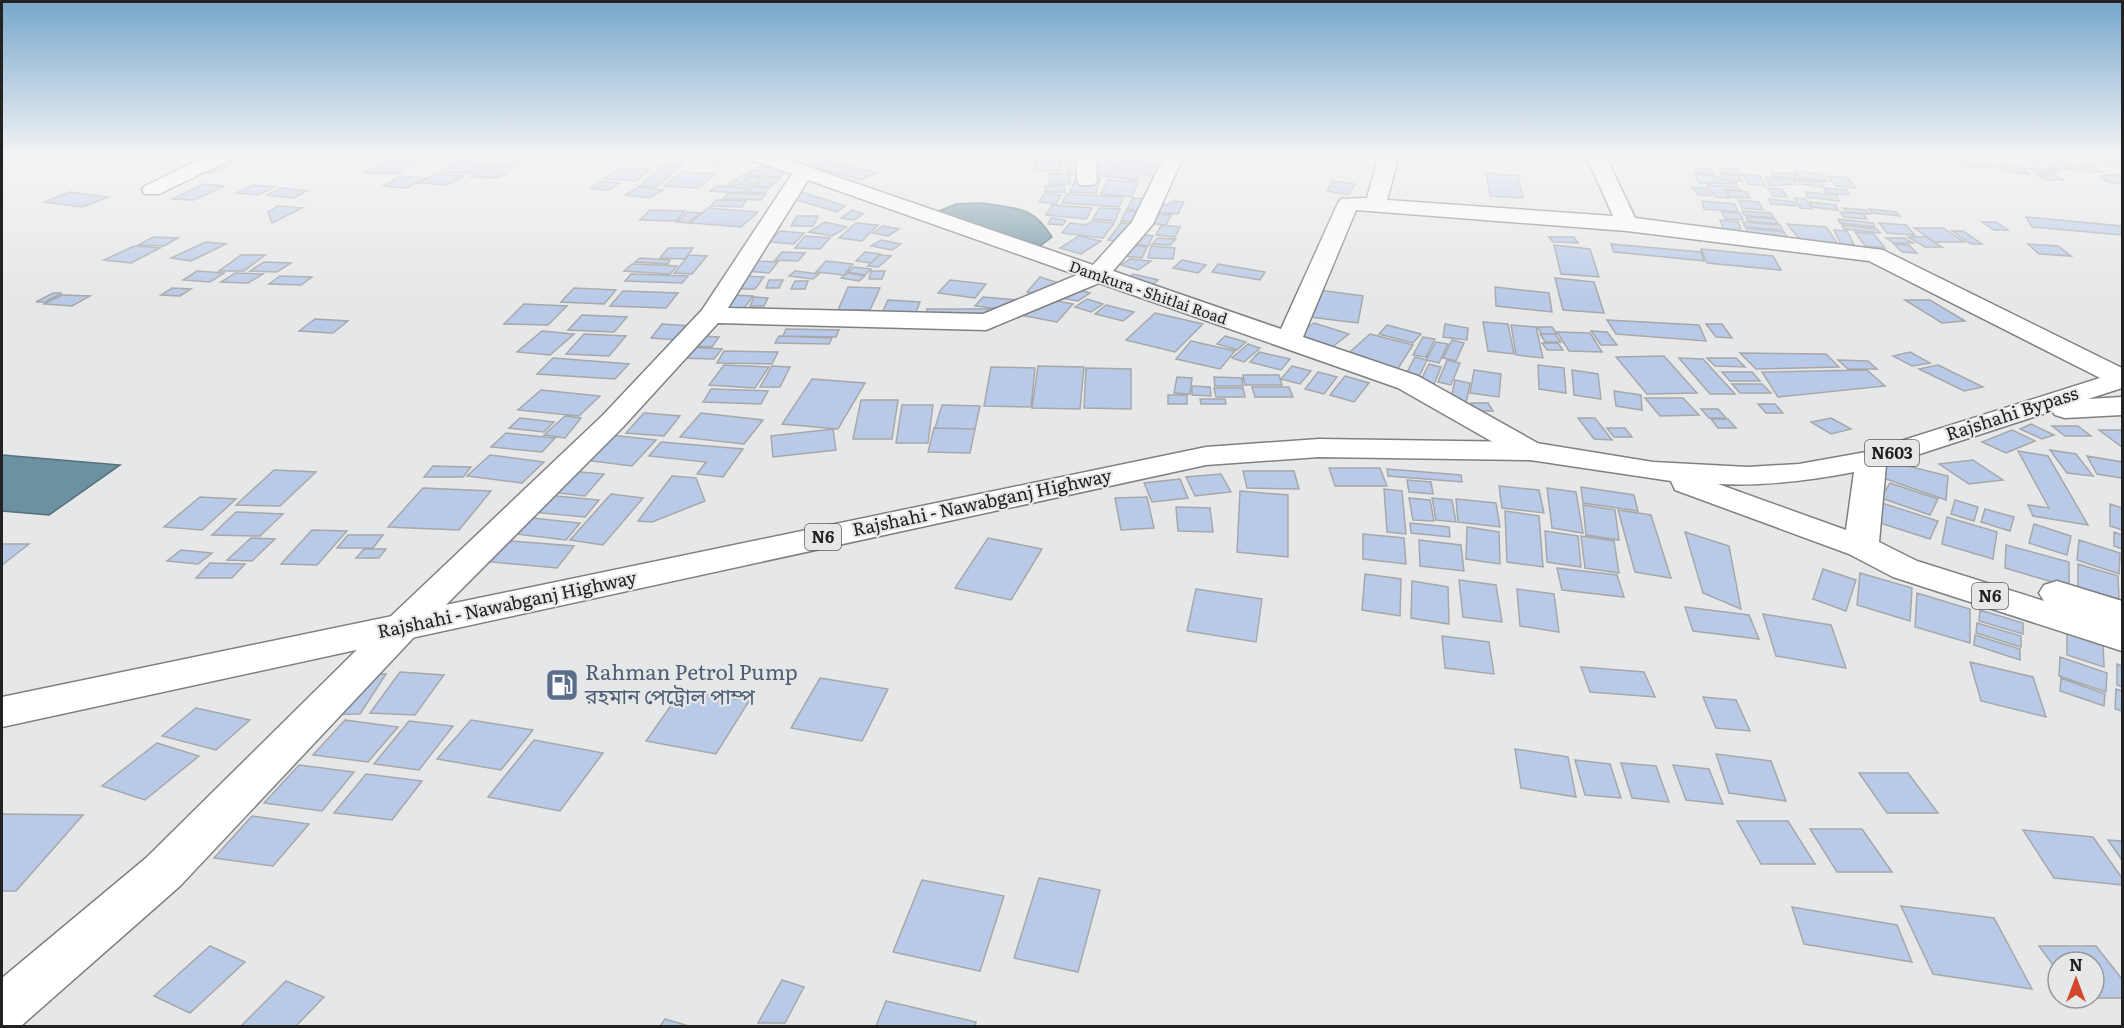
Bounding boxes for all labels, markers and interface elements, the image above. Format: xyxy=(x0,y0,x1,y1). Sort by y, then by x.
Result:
street label: Damkura - Shitlai Road xyxy=(1066,254,1231,329)
street label: Rajshahi Bypass xyxy=(1942,378,2081,447)
road number: N603 xyxy=(1865,440,1919,466)
street label: Rajshahi - Nawabganj Highway xyxy=(850,461,1114,542)
road number: N6 xyxy=(805,524,841,550)
street label: Rajshahi - Nawabganj Highway xyxy=(375,563,639,644)
road number: N6 xyxy=(1972,583,2008,609)
place label: Rahman Petrol Pump রহমান পেট্রোল পাম্প xyxy=(584,655,798,710)
fuel station icon: Rahman Petrol Pump রহমান পেট্রোল পাম্প xyxy=(544,667,580,703)
north arrow xyxy=(2046,950,2106,1010)
text: N xyxy=(2069,952,2083,976)

